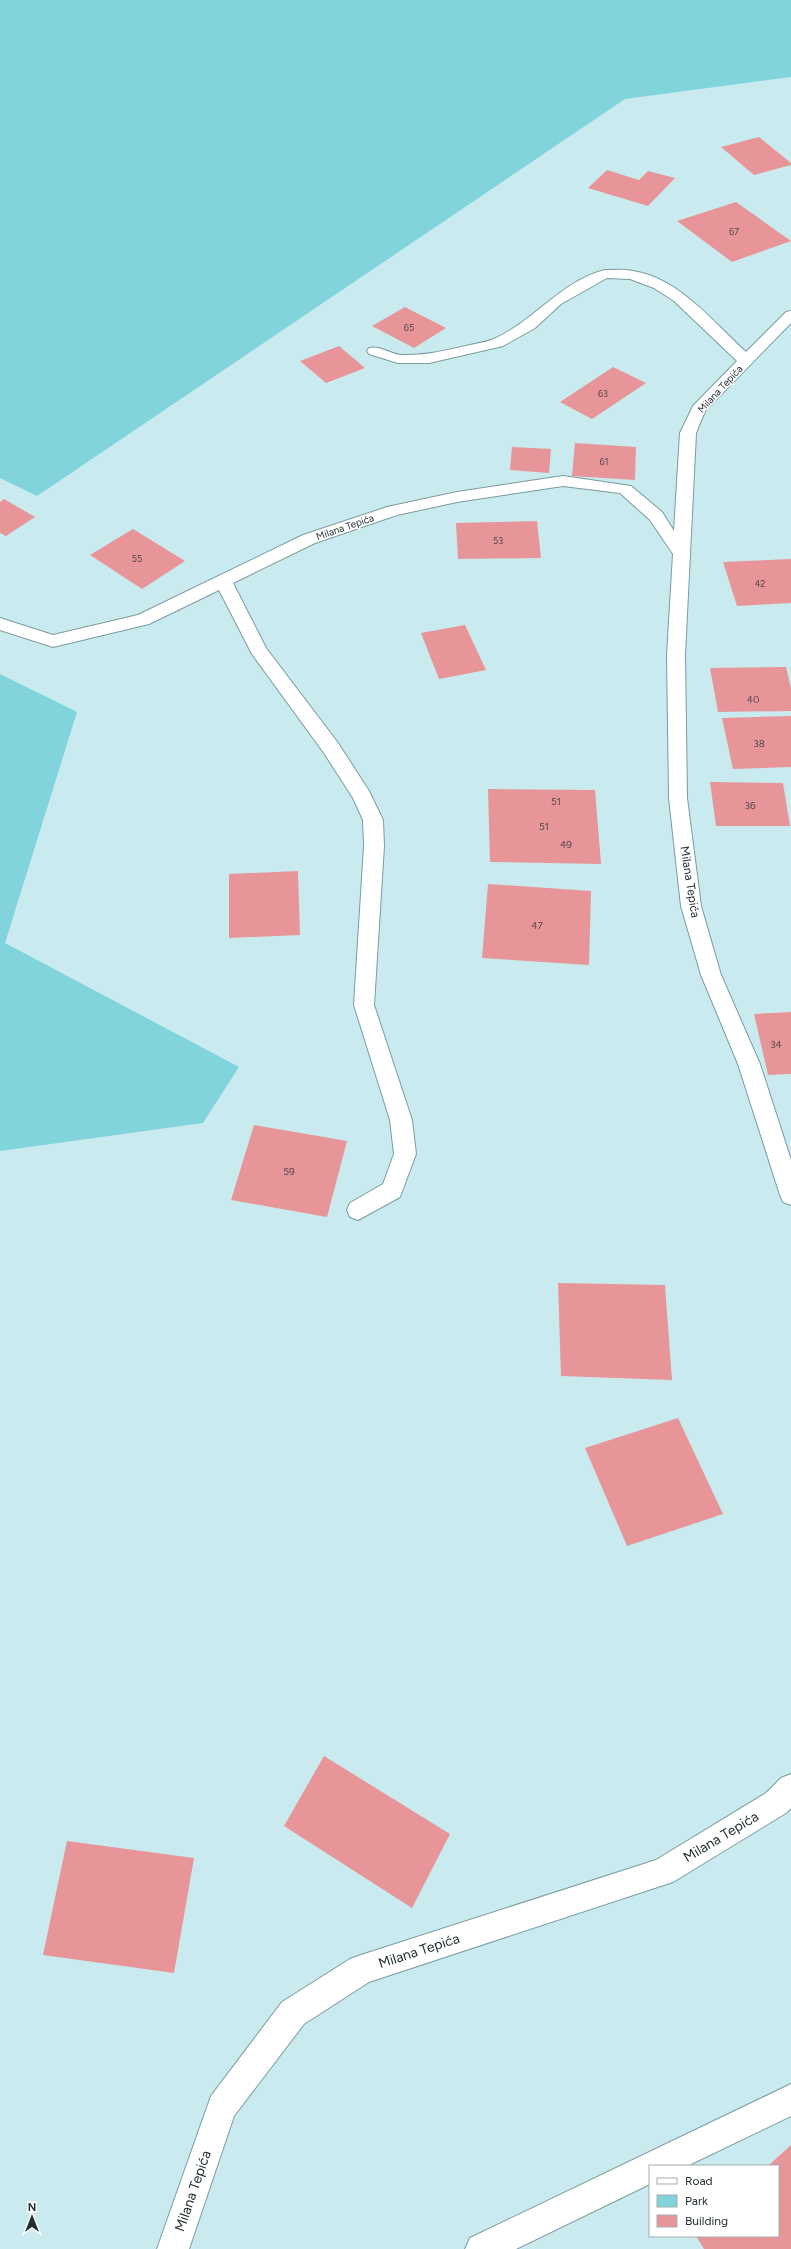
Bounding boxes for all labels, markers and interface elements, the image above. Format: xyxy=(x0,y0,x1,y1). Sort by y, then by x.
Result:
house number: 67 xyxy=(729,226,739,237)
house number: 65 xyxy=(404,322,414,333)
street label: Milana Tepića xyxy=(695,363,745,415)
house number: 63 xyxy=(598,388,608,399)
house number: 61 xyxy=(600,456,608,467)
street label: Milana Tepića xyxy=(314,511,376,543)
house number: 53 xyxy=(493,535,503,546)
house number: 55 xyxy=(132,553,142,564)
house number: 42 xyxy=(755,578,765,589)
house number: 40 xyxy=(747,693,759,706)
house number: 38 xyxy=(753,737,765,750)
house number: 51 xyxy=(551,795,561,808)
house number: 36 xyxy=(744,799,756,812)
house number: 51 xyxy=(539,820,549,833)
house number: 49 xyxy=(560,838,572,851)
street label: Milana Tepića xyxy=(677,845,703,919)
house number: 47 xyxy=(531,919,543,932)
house number: 34 xyxy=(770,1038,782,1051)
house number: 59 xyxy=(283,1165,295,1178)
street label: Milana Tepića xyxy=(680,1808,762,1866)
street label: Milana Tepića xyxy=(376,1930,462,1972)
street label: Milana Tepića xyxy=(171,2148,215,2234)
legend xyxy=(649,2165,779,2237)
text: Road xyxy=(685,2174,713,2188)
text: Park xyxy=(685,2194,708,2208)
north arrow xyxy=(12,2197,52,2237)
text: N xyxy=(28,2201,36,2214)
text: Building xyxy=(685,2214,728,2228)

